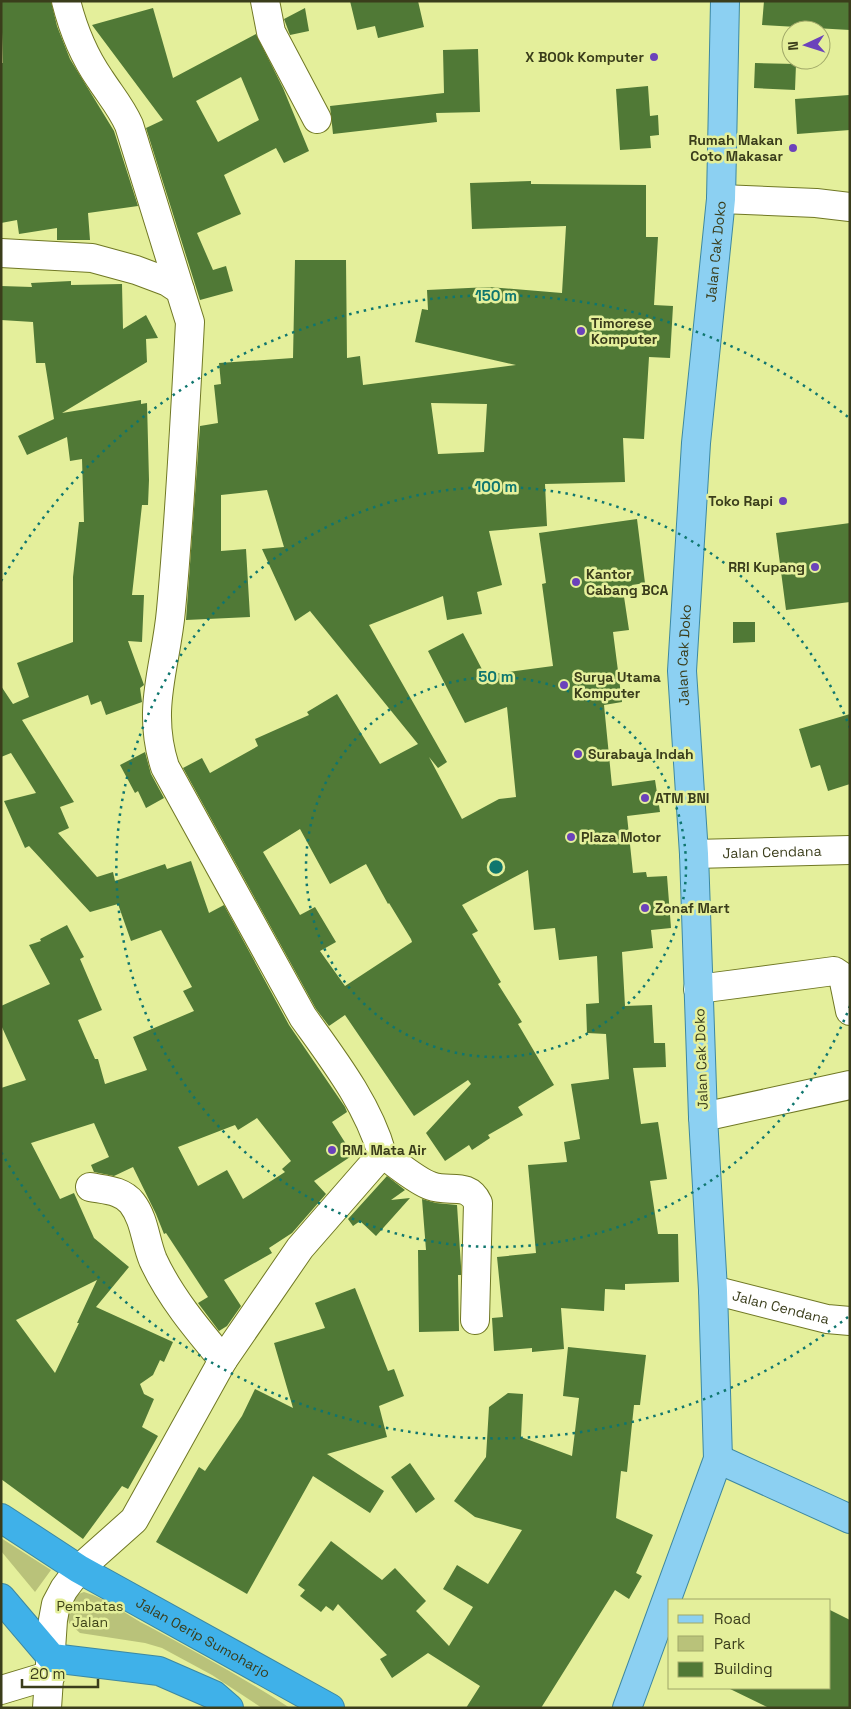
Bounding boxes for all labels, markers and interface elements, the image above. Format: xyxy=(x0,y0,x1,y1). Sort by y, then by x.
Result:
north arrow xyxy=(781,20,831,70)
text: N xyxy=(784,41,802,51)
place label: X BOOk Komputer xyxy=(525,48,644,66)
marker: X BOOk Komputer xyxy=(648,51,660,63)
place label: Rumah Makan Coto Makasar xyxy=(688,131,783,165)
marker: Rumah Makan Coto Makasar xyxy=(787,142,799,154)
street label: Jalan Cak Doko xyxy=(701,200,730,303)
text: 150 m xyxy=(475,286,517,305)
place label: Timorese Komputer xyxy=(591,314,658,348)
marker: Timorese Komputer xyxy=(575,325,587,337)
text: 100 m xyxy=(475,477,517,496)
place label: Toko Rapi xyxy=(708,492,773,510)
marker: Toko Rapi xyxy=(777,495,789,507)
place label: RRI Kupang xyxy=(728,558,805,576)
marker: RRI Kupang xyxy=(809,561,821,573)
place label: Kantor Cabang BCA xyxy=(586,565,668,599)
marker: Kantor Cabang BCA xyxy=(570,576,582,588)
street label: Jalan Cak Doko xyxy=(673,604,695,706)
text: 50 m xyxy=(478,667,514,686)
place label: Surya Utama Komputer xyxy=(574,668,661,702)
marker: Surya Utama Komputer xyxy=(558,679,570,691)
place label: Surabaya Indah xyxy=(588,745,694,763)
marker: Surabaya Indah xyxy=(572,748,584,760)
place label: ATM BNI xyxy=(655,789,710,807)
marker: ATM BNI xyxy=(639,792,651,804)
place label: Plaza Motor xyxy=(581,828,662,846)
marker: Plaza Motor xyxy=(565,831,577,843)
street label: Jalan Cendana xyxy=(722,842,822,862)
centre of rings xyxy=(487,858,505,876)
place label: Zonaf Mart xyxy=(655,899,730,917)
marker: Zonaf Mart xyxy=(639,902,651,914)
street label: Jalan Cak Doko xyxy=(690,1008,712,1110)
place label: RM. Mata Air xyxy=(342,1141,427,1159)
marker: RM. Mata Air xyxy=(326,1144,338,1156)
street label: Jalan Cendana xyxy=(730,1286,831,1328)
street label: Jalan Oerip Sumoharjo xyxy=(133,1593,273,1682)
park label: Pembatas Jalan xyxy=(57,1597,123,1631)
legend xyxy=(668,1599,831,1689)
text: Road xyxy=(714,1609,751,1628)
text: Park xyxy=(714,1634,745,1653)
scale bar xyxy=(22,1656,99,1688)
text: Building xyxy=(714,1659,773,1678)
text: 20 m xyxy=(30,1664,65,1683)

